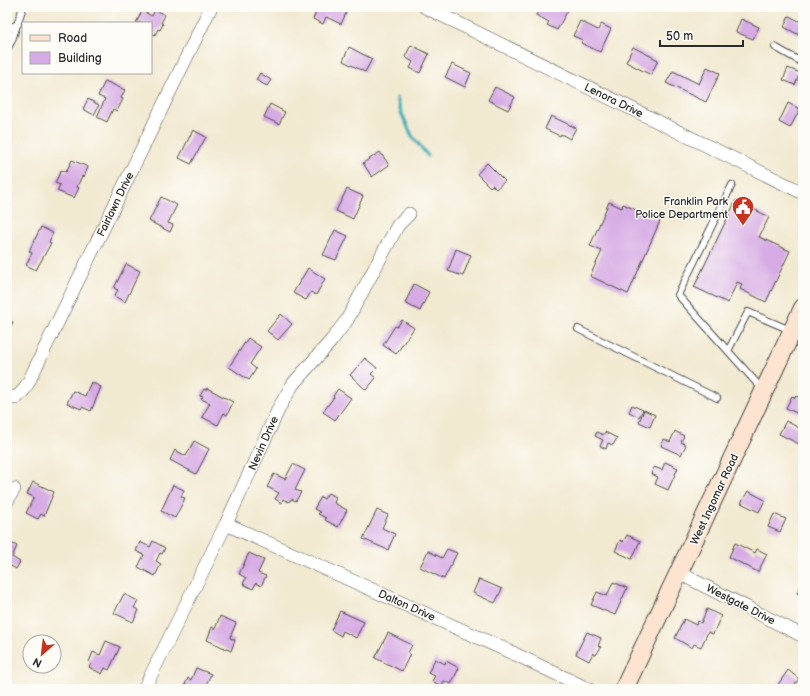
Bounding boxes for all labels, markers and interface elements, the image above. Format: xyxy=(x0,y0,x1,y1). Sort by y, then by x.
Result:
legend xyxy=(22,22,152,74)
scale bar xyxy=(660,22,743,48)
text: 50 m xyxy=(666,29,693,44)
text: Road xyxy=(58,31,87,46)
text: Building xyxy=(58,51,102,66)
street label: Lenora Drive xyxy=(582,81,646,120)
street label: Fairlawn Drive xyxy=(94,169,137,239)
public building icon: Franklin Park Police Department xyxy=(730,194,756,227)
place label: Franklin Park Police Department xyxy=(635,195,729,221)
street label: Nevin Drive xyxy=(246,414,281,472)
street label: West Ingomar Road xyxy=(688,452,741,547)
street label: Westgate Drive xyxy=(704,582,778,628)
street label: Dalton Drive xyxy=(376,587,438,624)
north arrow xyxy=(22,634,62,674)
text: N xyxy=(31,655,44,670)

